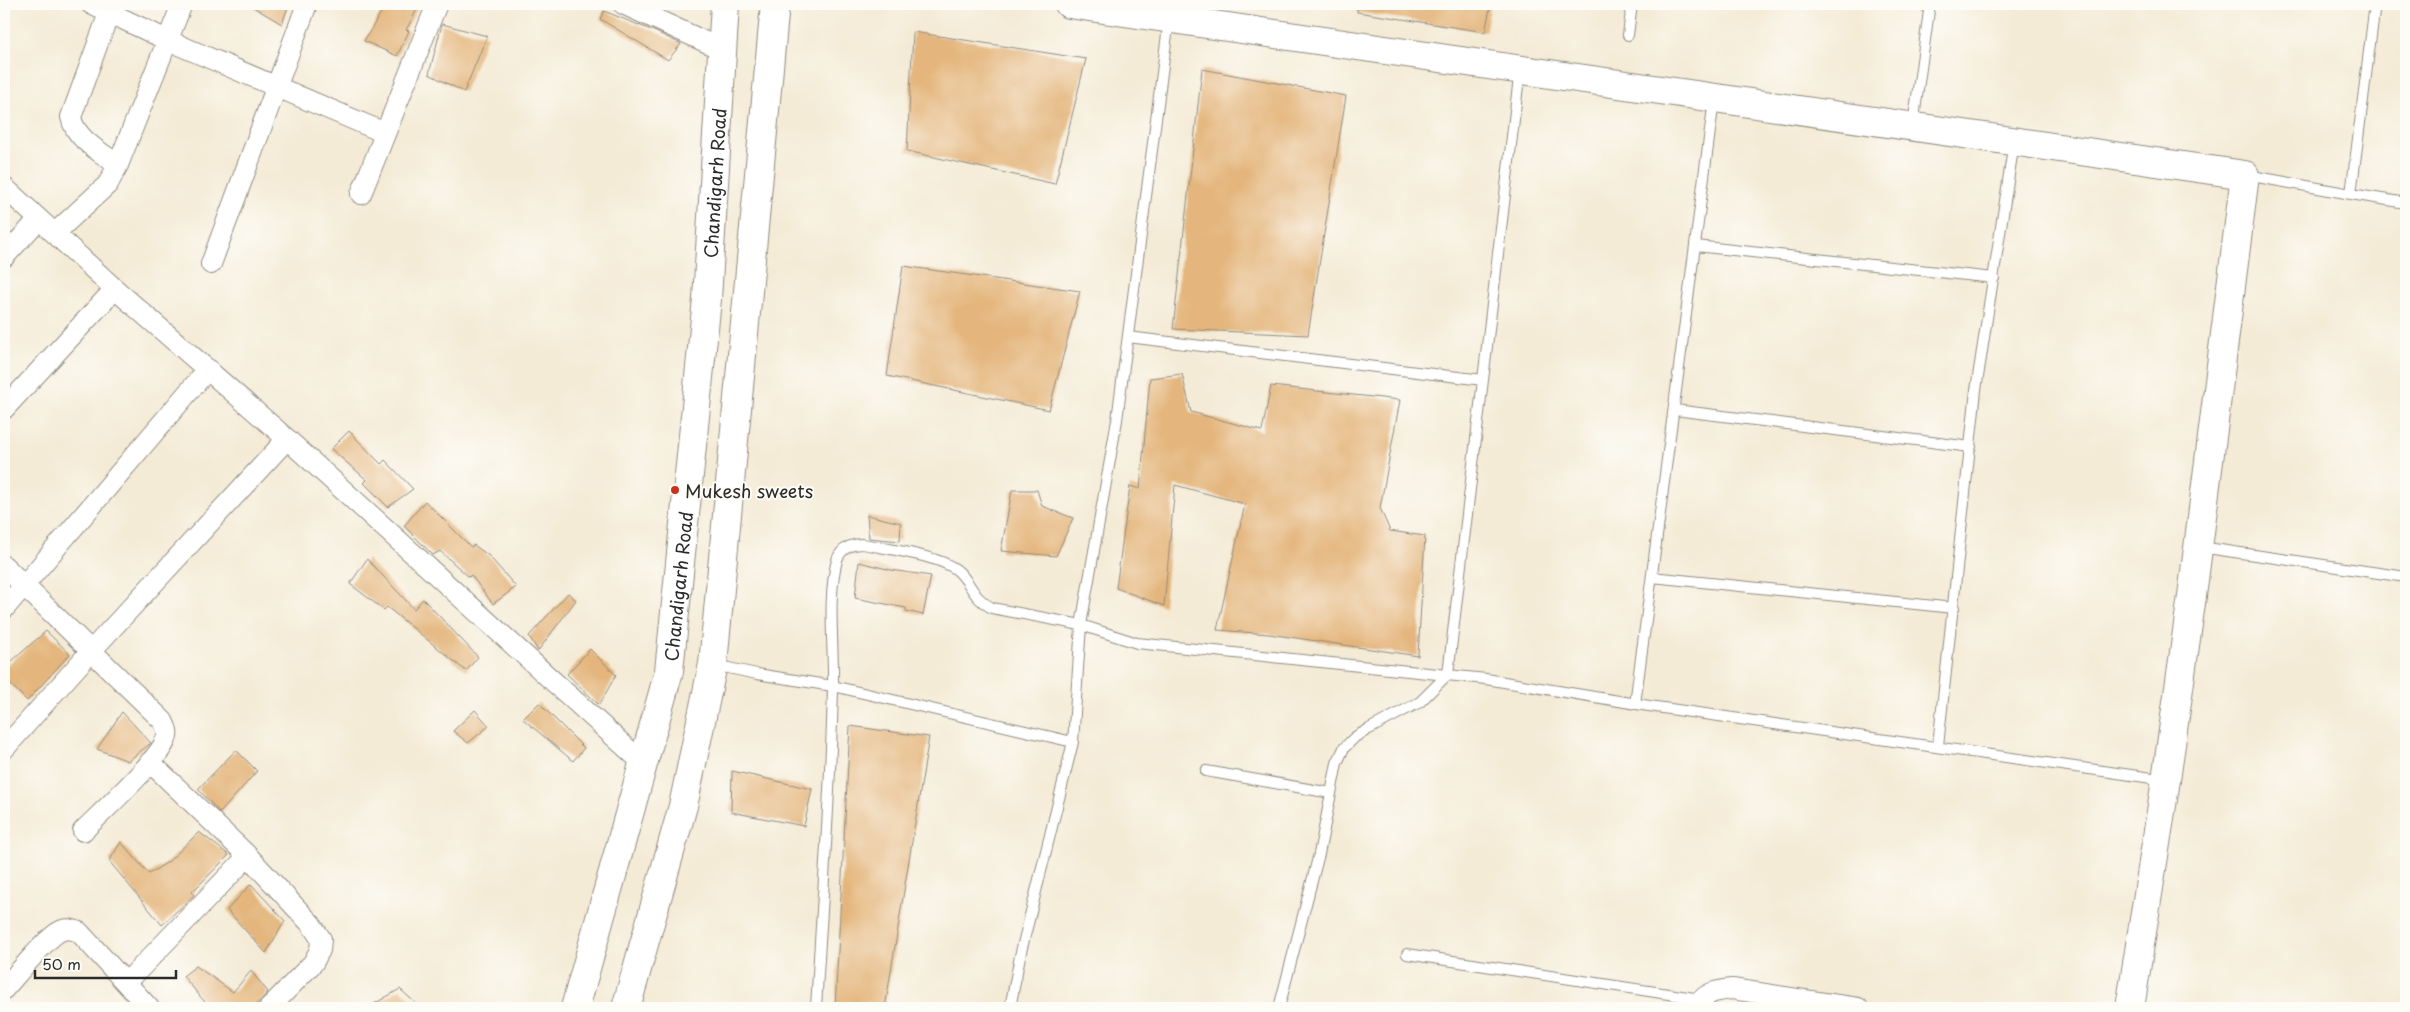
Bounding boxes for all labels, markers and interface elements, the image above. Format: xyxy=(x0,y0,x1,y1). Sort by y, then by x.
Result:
street label: Chandigarh Road xyxy=(696,107,732,259)
place label: Mukesh sweets xyxy=(685,477,813,504)
marker: Mukesh sweets xyxy=(669,484,681,496)
street label: Chandigarh Road xyxy=(657,510,699,662)
scale bar xyxy=(35,947,176,979)
text: 50 m xyxy=(42,952,81,975)

